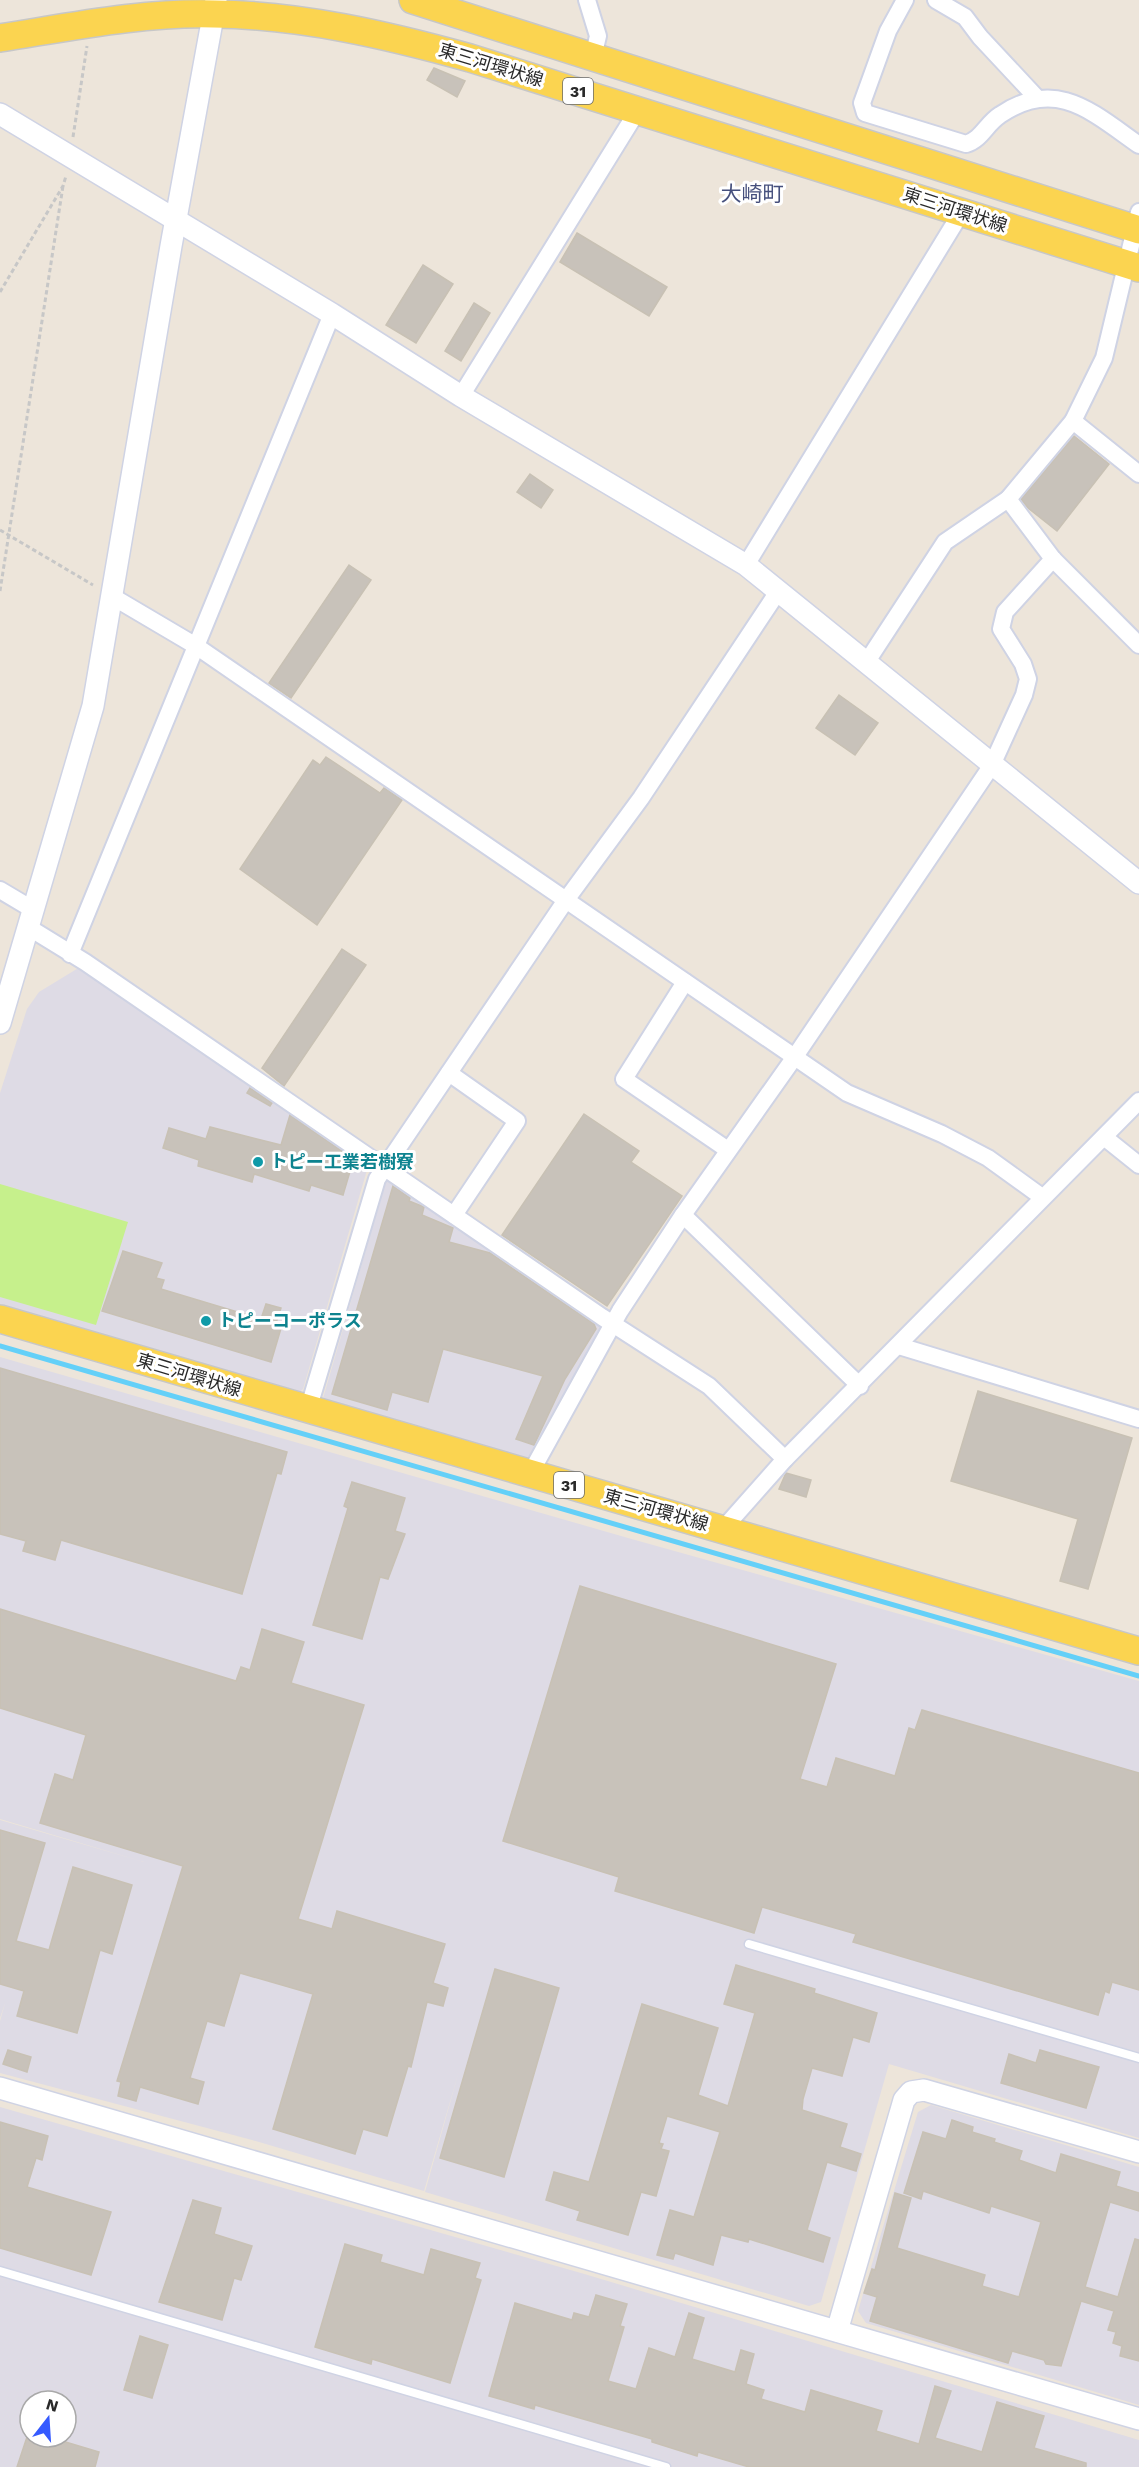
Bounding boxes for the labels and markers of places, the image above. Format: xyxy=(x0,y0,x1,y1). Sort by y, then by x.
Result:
place label: トピー工業若樹寮 xyxy=(270,1151,414,1172)
marker: トピー工業若樹寮 xyxy=(251,1155,265,1169)
place label: トピーコーポラス xyxy=(218,1310,362,1331)
marker: トピーコーポラス xyxy=(199,1314,213,1328)

